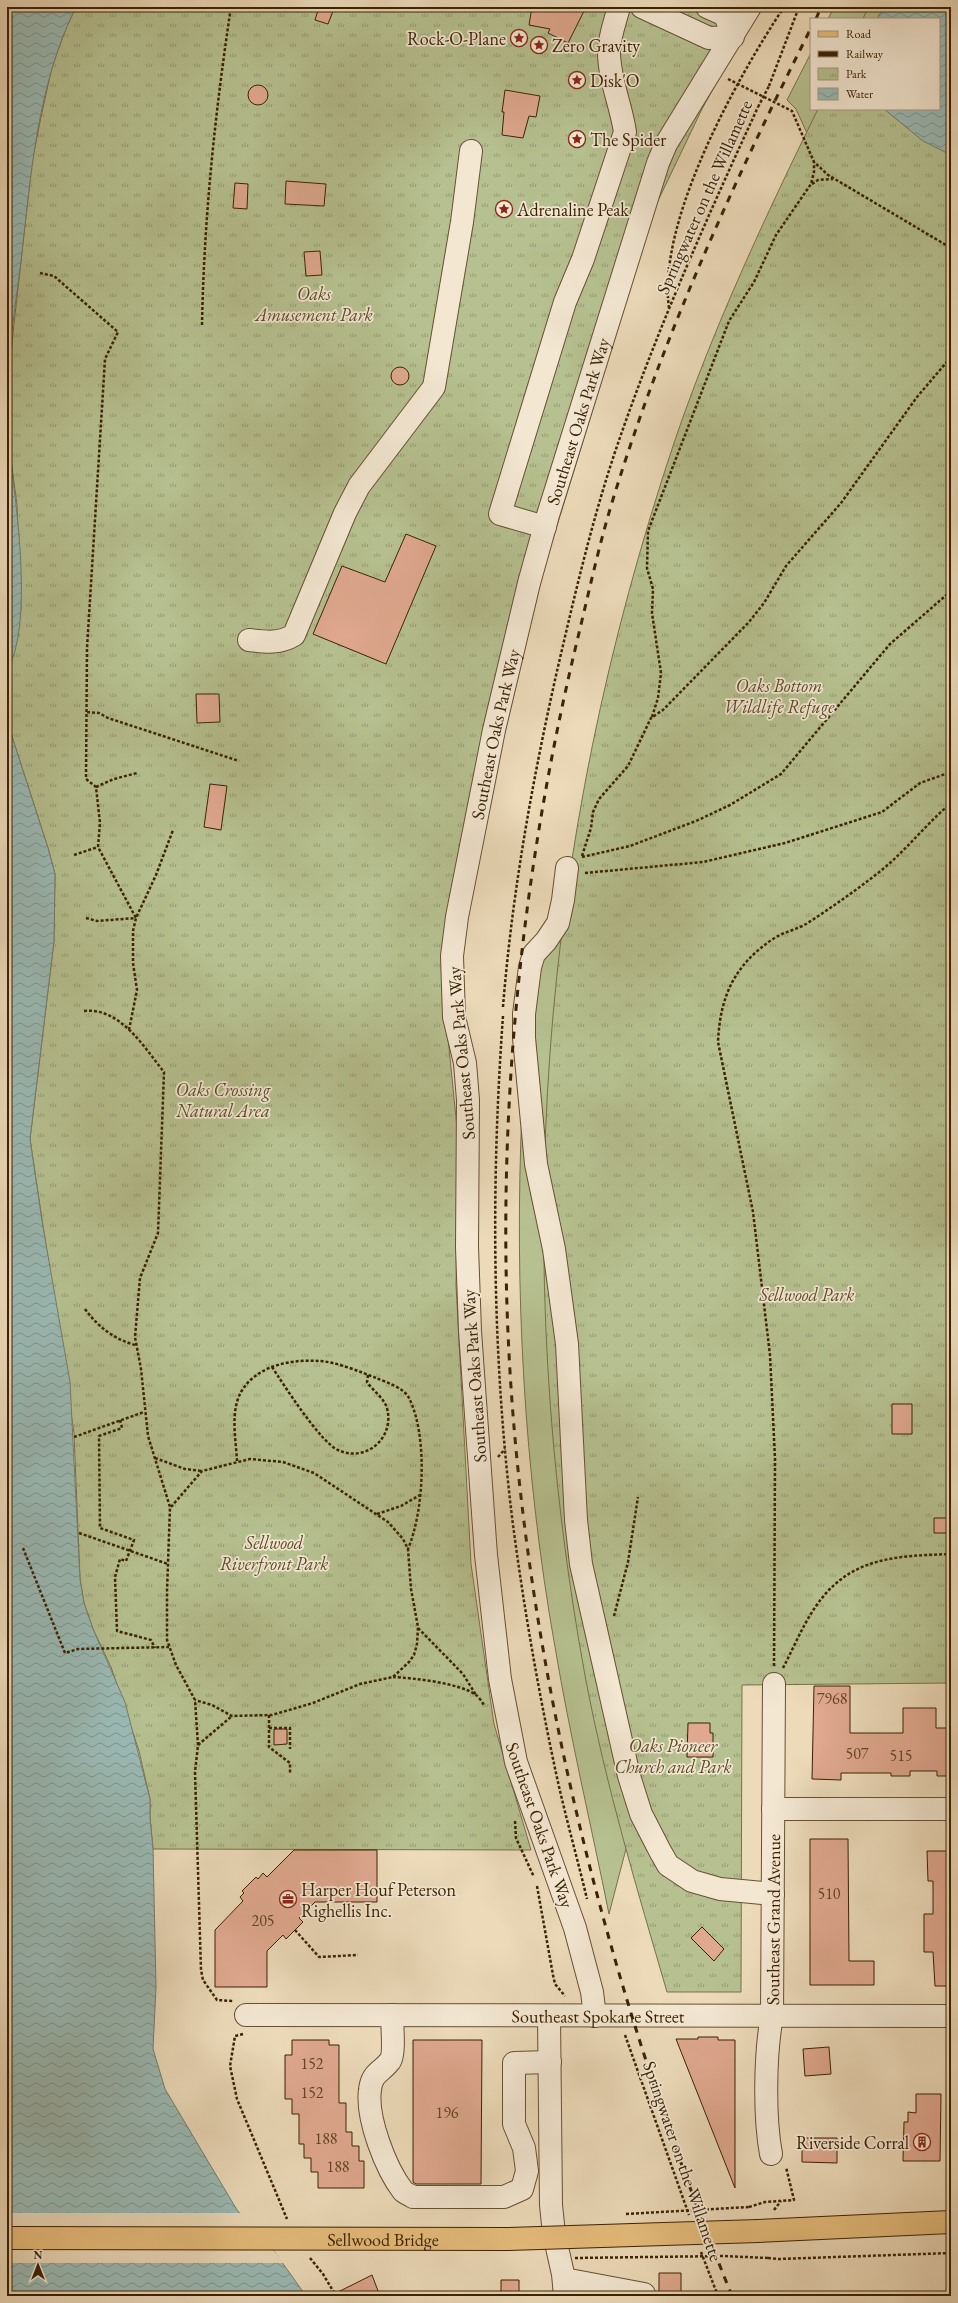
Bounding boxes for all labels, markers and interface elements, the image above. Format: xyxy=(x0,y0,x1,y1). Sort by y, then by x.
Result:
legend xyxy=(810,18,940,110)
text: Road xyxy=(846,26,872,42)
place label: Rock-O-Plane xyxy=(407,27,506,50)
place icon: Rock-O-Plane xyxy=(509,28,529,48)
place label: Zero Gravity xyxy=(552,34,640,57)
place icon: Zero Gravity xyxy=(529,35,549,55)
text: Railway xyxy=(846,46,884,62)
text: Park xyxy=(846,66,867,82)
place label: Disk'O xyxy=(590,69,640,92)
place icon: Disk'O xyxy=(567,70,587,90)
text: Water xyxy=(846,86,873,102)
street label: Springwater on the Willamette xyxy=(651,96,757,298)
place label: The Spider xyxy=(590,128,666,151)
place icon: The Spider xyxy=(567,129,587,149)
place label: Adrenaline Peak xyxy=(516,198,629,221)
place icon: Adrenaline Peak xyxy=(494,199,514,219)
park label: Oaks Amusement Park xyxy=(253,282,373,326)
street label: Southeast Oaks Park Way xyxy=(540,335,614,507)
street label: Southeast Oaks Park Way xyxy=(465,647,524,821)
park label: Oaks Bottom Wildlife Refuge xyxy=(724,674,835,719)
street label: Southeast Oaks Park Way xyxy=(442,965,480,1140)
park label: Oaks Crossing Natural Area xyxy=(175,1078,271,1122)
park label: Sellwood Park xyxy=(759,1283,854,1306)
street label: Southeast Oaks Park Way xyxy=(456,1289,492,1463)
park label: Sellwood Riverfront Park xyxy=(220,1531,328,1576)
house number: 7968 xyxy=(817,1688,848,1709)
park label: Oaks Pioneer Church and Park xyxy=(614,1734,732,1778)
street label: Southeast Oaks Park Way xyxy=(501,1739,579,1911)
house number: 507 xyxy=(845,1743,869,1764)
house number: 515 xyxy=(889,1745,913,1766)
street label: Southeast Grand Avenue xyxy=(761,1834,785,2005)
place label: Harper Houf Peterson Righellis Inc. xyxy=(301,1878,457,1922)
house number: 510 xyxy=(817,1883,841,1904)
office icon: Harper Houf Peterson Righellis Inc. xyxy=(278,1889,298,1909)
house number: 205 xyxy=(251,1910,275,1931)
street label: Southeast Spokane Street xyxy=(512,2004,685,2027)
house number: 152 xyxy=(300,2053,324,2074)
street label: Springwater on the Willamette xyxy=(638,2058,728,2264)
house number: 152 xyxy=(300,2082,324,2103)
house number: 196 xyxy=(435,2102,459,2123)
house number: 188 xyxy=(314,2128,338,2149)
place label: Riverside Corral xyxy=(796,2131,909,2154)
building icon: Riverside Corral xyxy=(912,2132,932,2152)
house number: 188 xyxy=(326,2156,350,2177)
street label: Sellwood Bridge xyxy=(327,2227,439,2250)
north arrow xyxy=(18,2245,58,2285)
text: N xyxy=(34,2248,43,2262)

